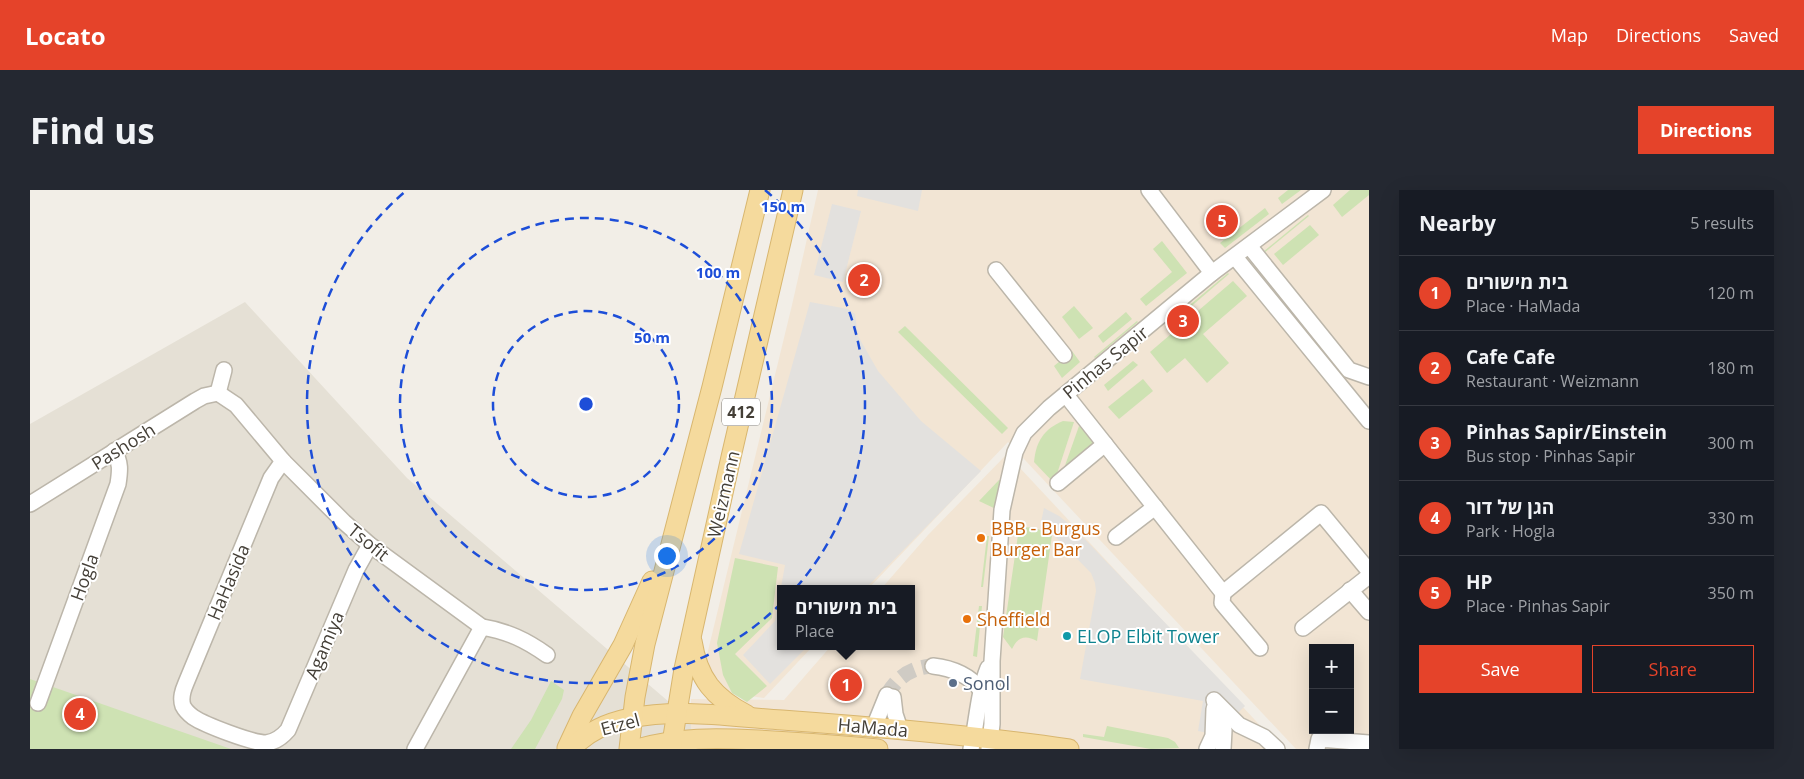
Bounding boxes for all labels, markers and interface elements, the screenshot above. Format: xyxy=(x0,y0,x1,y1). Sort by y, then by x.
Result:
text: Locato xyxy=(25,19,106,52)
text: Map xyxy=(1551,23,1588,47)
text: Directions xyxy=(1616,23,1701,47)
text: Saved xyxy=(1729,23,1779,47)
button: Directions xyxy=(1638,106,1774,154)
text: Find us xyxy=(30,107,155,154)
text: 150 m xyxy=(761,196,805,216)
pin: 5 xyxy=(1206,202,1238,240)
text: Nearby xyxy=(1419,209,1496,237)
text: 5 results xyxy=(1690,212,1754,234)
pin: 2 xyxy=(848,261,880,299)
text: 100 m xyxy=(696,262,740,282)
text: בית מישורים xyxy=(1466,269,1568,295)
text: 1 xyxy=(1430,282,1440,304)
text: 120 m xyxy=(1708,282,1754,304)
text: Place · HaMada xyxy=(1466,295,1580,317)
pin: 3 xyxy=(1167,302,1199,340)
street label: Pinhas Sapir xyxy=(1057,320,1153,404)
text: 50 m xyxy=(634,327,670,347)
text: Cafe Cafe xyxy=(1466,344,1555,370)
text: 2 xyxy=(1430,357,1440,379)
text: 180 m xyxy=(1708,357,1754,379)
text: Restaurant · Weizmann xyxy=(1466,370,1639,392)
centre of rings xyxy=(577,395,595,413)
road number: 412 xyxy=(722,398,760,426)
street label: Pashosh xyxy=(87,417,159,475)
text: Pinhas Sapir/Einstein xyxy=(1466,419,1667,445)
text: 3 xyxy=(1430,432,1440,454)
text: 300 m xyxy=(1708,432,1754,454)
text: Bus stop · Pinhas Sapir xyxy=(1466,445,1635,467)
street label: Weizmann xyxy=(701,448,745,540)
text: הגן של דור xyxy=(1466,494,1554,520)
text: 4 xyxy=(1430,507,1440,529)
text: 330 m xyxy=(1708,507,1754,529)
place label: BBB - Burgus Burger Bar xyxy=(991,516,1100,561)
street label: Tsofit xyxy=(343,518,395,566)
text: Park · Hogla xyxy=(1466,520,1555,542)
marker: BBB - Burgus Burger Bar xyxy=(975,532,987,544)
street label: HaHasida xyxy=(201,540,255,624)
your location xyxy=(654,543,680,569)
street label: Hogla xyxy=(64,550,104,604)
text: HP xyxy=(1466,569,1492,595)
text: 5 xyxy=(1430,582,1440,604)
text: 350 m xyxy=(1708,582,1754,604)
popup xyxy=(777,585,915,650)
text: בית מישורים xyxy=(795,594,897,620)
text: Place · Pinhas Sapir xyxy=(1466,595,1610,617)
street label: Agamiya xyxy=(299,607,349,683)
place label: Sheffield xyxy=(977,607,1050,631)
marker: Sheffield xyxy=(961,613,973,625)
text: Place xyxy=(795,620,834,642)
place label: ELOP Elbit Tower xyxy=(1077,624,1220,648)
marker: ELOP Elbit Tower xyxy=(1061,630,1073,642)
map controls xyxy=(1309,644,1354,734)
button: + xyxy=(1309,644,1354,689)
button: Save xyxy=(1419,645,1582,693)
button: Share xyxy=(1592,645,1754,693)
pin: 1 xyxy=(830,666,862,704)
place label: Sonol xyxy=(963,671,1010,695)
marker: Sonol xyxy=(947,677,959,689)
button: − xyxy=(1309,689,1354,734)
pin: 4 xyxy=(64,695,96,733)
street label: Etzel xyxy=(598,707,642,741)
street label: HaMada xyxy=(837,712,909,742)

